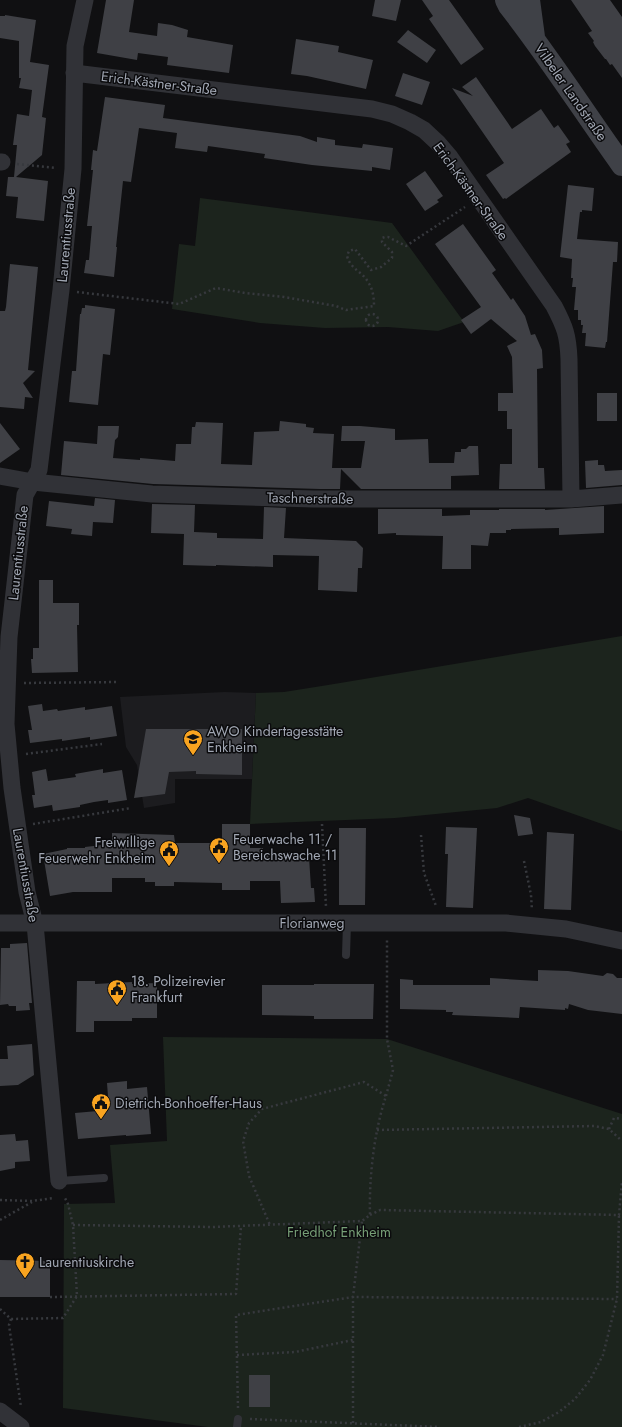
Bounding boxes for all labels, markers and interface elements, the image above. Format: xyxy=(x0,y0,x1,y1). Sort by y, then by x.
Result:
street label: Vilbeler Landstraße xyxy=(530,39,612,145)
street label: Erich-Kästner-Straße xyxy=(100,66,218,100)
street label: Erich-Kästner-Straße xyxy=(429,138,513,244)
street label: Laurentiusstraße xyxy=(52,187,80,283)
street label: Taschnerstraße xyxy=(267,487,353,509)
street label: Laurentiusstraße xyxy=(3,505,33,601)
place label: AWO Kindertagesstätte Enkheim xyxy=(207,721,343,757)
school or university icon: AWO Kindertagesstätte Enkheim xyxy=(182,728,204,756)
street label: Laurentiusstraße xyxy=(8,826,44,924)
place label: Feuerwache 11 / Bereichswache 11 xyxy=(233,829,337,865)
place label: Freiwillige Feuerwehr Enkheim xyxy=(38,832,155,868)
public building icon: Feuerwache 11 / Bereichswache 11 xyxy=(208,836,230,864)
public building icon: Freiwillige Feuerwehr Enkheim xyxy=(158,839,180,867)
street label: Florianweg xyxy=(280,913,344,933)
place label: 18. Polizeirevier Frankfurt xyxy=(131,971,226,1007)
public building icon: 18. Polizeirevier Frankfurt xyxy=(106,978,128,1006)
public building icon: Dietrich-Bonhoeffer-Haus xyxy=(90,1092,112,1120)
place label: Dietrich-Bonhoeffer-Haus xyxy=(115,1093,262,1113)
park label: Friedhof Enkheim xyxy=(287,1222,391,1242)
church icon: Laurentiuskirche xyxy=(14,1251,36,1279)
place label: Laurentiuskirche xyxy=(39,1252,134,1272)

